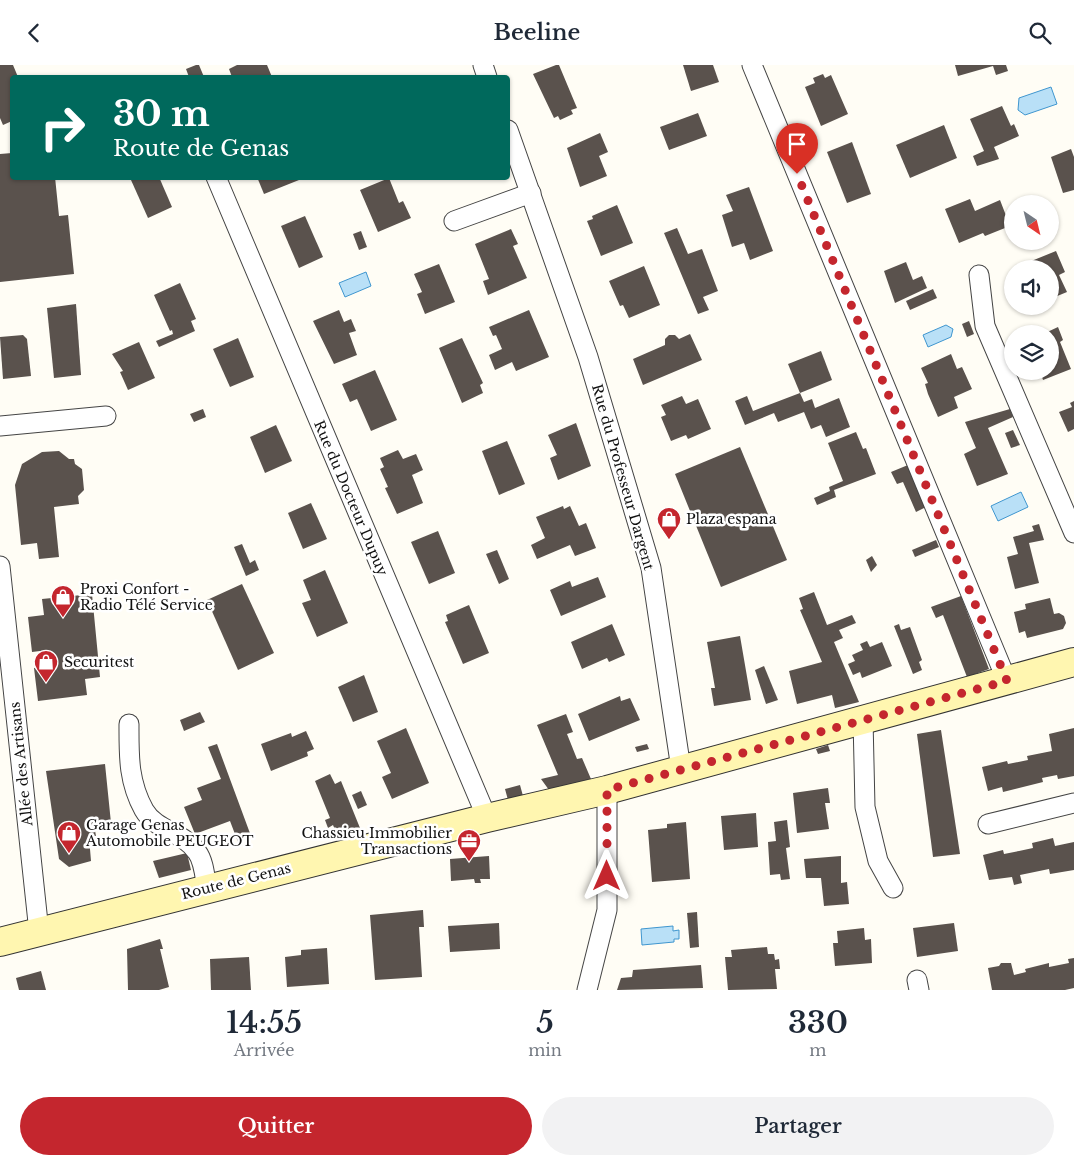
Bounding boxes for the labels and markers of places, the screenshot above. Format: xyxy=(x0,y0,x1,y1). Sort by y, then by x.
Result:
pin xyxy=(776,123,818,174)
shop icon: Plaza espana xyxy=(656,506,682,540)
place label: Plaza espana xyxy=(686,510,777,528)
place label: Proxi Confort - Radio Télé Service xyxy=(80,580,213,614)
shop icon: Proxi Confort - Radio Télé Service xyxy=(50,584,76,618)
shop icon: Securitest xyxy=(33,649,59,683)
place label: Securitest xyxy=(64,653,135,671)
place label: Garage Genas Automobile PEUGEOT xyxy=(85,816,254,850)
shop icon: Garage Genas Automobile PEUGEOT xyxy=(56,820,82,854)
place label: Chassieu Immobilier Transactions xyxy=(302,824,452,858)
office icon: Chassieu Immobilier Transactions xyxy=(456,828,482,862)

